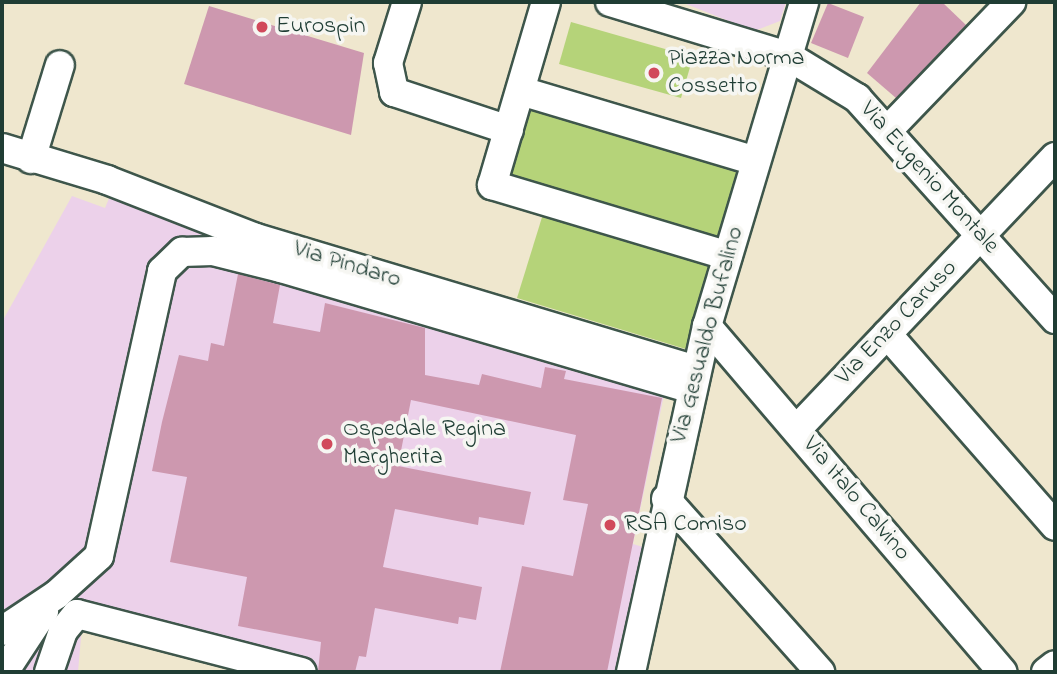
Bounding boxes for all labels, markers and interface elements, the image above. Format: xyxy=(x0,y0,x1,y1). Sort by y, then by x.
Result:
place label: Eurospin xyxy=(276,13,366,41)
marker: Eurospin xyxy=(254,19,270,35)
place label: Piazza Norma Cossetto xyxy=(668,45,805,101)
marker: Piazza Norma Cossetto xyxy=(646,65,662,81)
street label: Via Eugenio Montale xyxy=(853,96,1005,260)
street label: Via Gesualdo Bufalino xyxy=(665,224,751,446)
street label: Via Pindaro xyxy=(290,235,404,295)
street label: Via Enzo Caruso xyxy=(830,255,964,391)
place label: Ospedale Regina Margherita xyxy=(343,416,506,472)
street label: Via Italo Calvino xyxy=(796,431,916,567)
marker: Ospedale Regina Margherita xyxy=(317,434,337,454)
place label: RSA Comiso xyxy=(624,511,747,539)
marker: RSA Comiso xyxy=(602,517,618,533)

